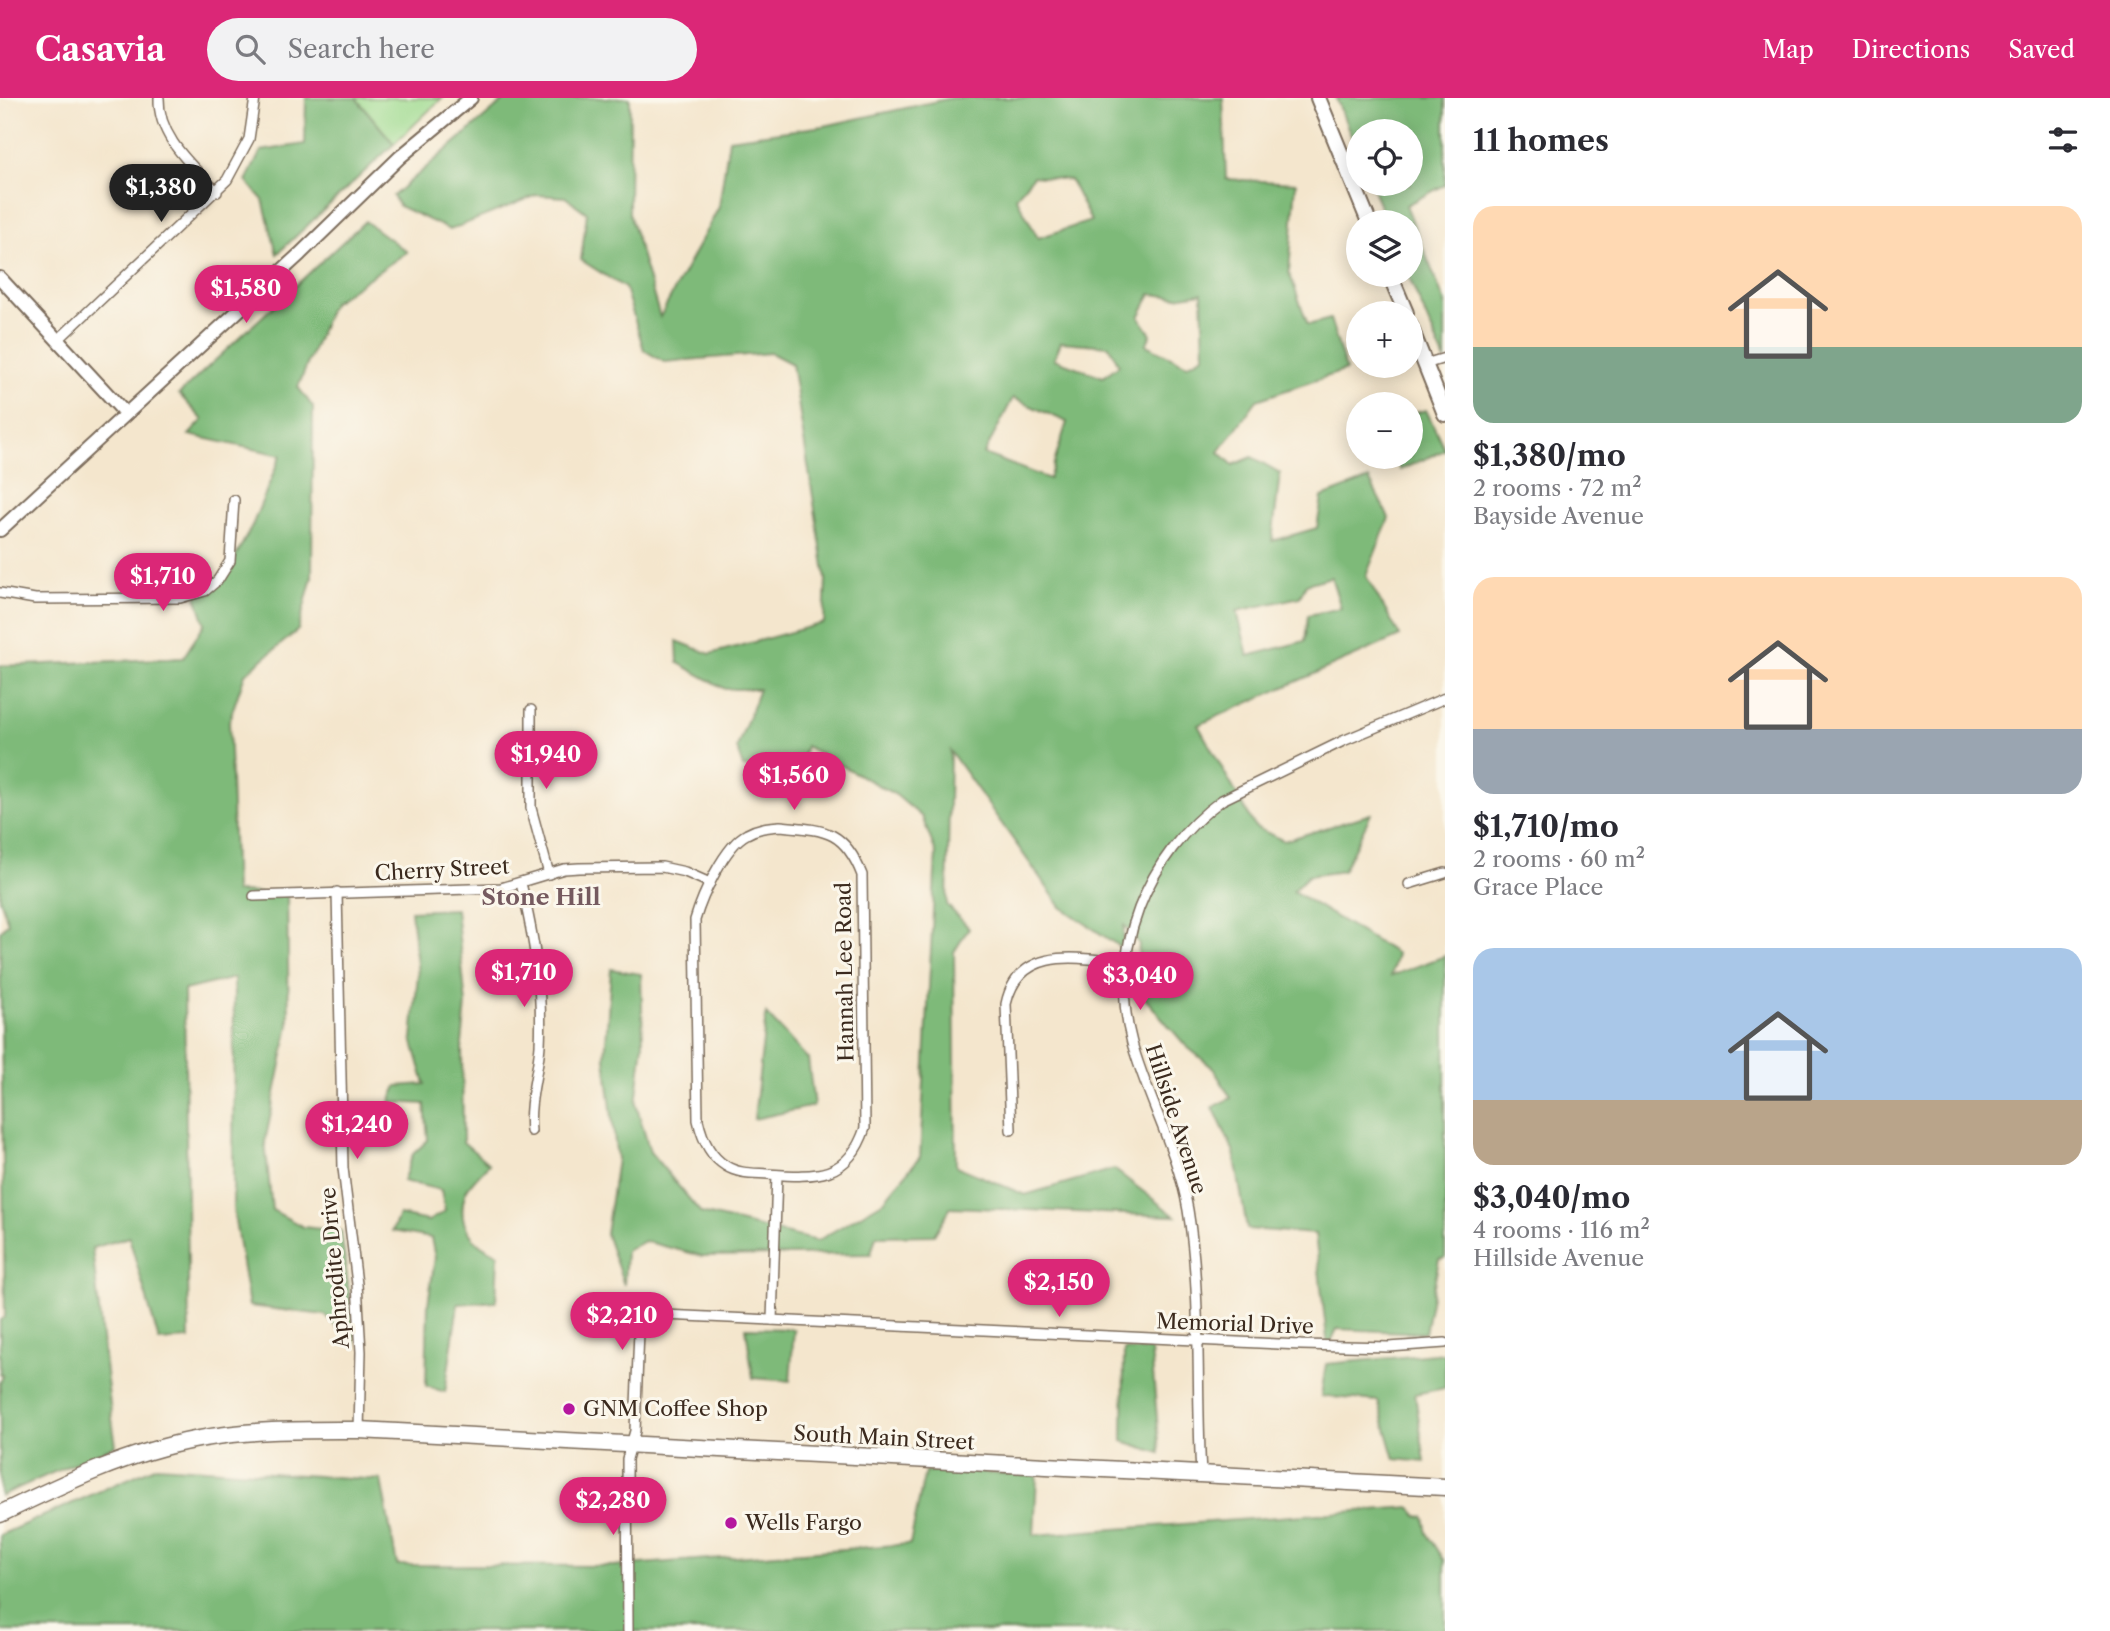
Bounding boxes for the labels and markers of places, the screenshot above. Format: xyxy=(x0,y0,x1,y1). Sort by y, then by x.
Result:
pin: $1,380 xyxy=(104,164,218,224)
pin: $1,580 xyxy=(189,266,303,325)
pin: $1,710 xyxy=(106,554,220,613)
pin: $1,940 xyxy=(489,732,603,791)
pin: $1,560 xyxy=(737,752,851,812)
pin: $1,710 xyxy=(467,950,581,1009)
pin: $3,040 xyxy=(1083,953,1197,1012)
pin: $1,240 xyxy=(300,1102,414,1161)
pin: $2,150 xyxy=(1002,1260,1116,1319)
pin: $2,210 xyxy=(565,1292,679,1352)
place label: GNM Coffee Shop xyxy=(583,1396,768,1421)
marker: GNM Coffee Shop xyxy=(561,1401,577,1417)
pin: $2,280 xyxy=(556,1478,670,1537)
place label: Wells Fargo xyxy=(744,1510,862,1535)
marker: Wells Fargo xyxy=(723,1515,739,1531)

